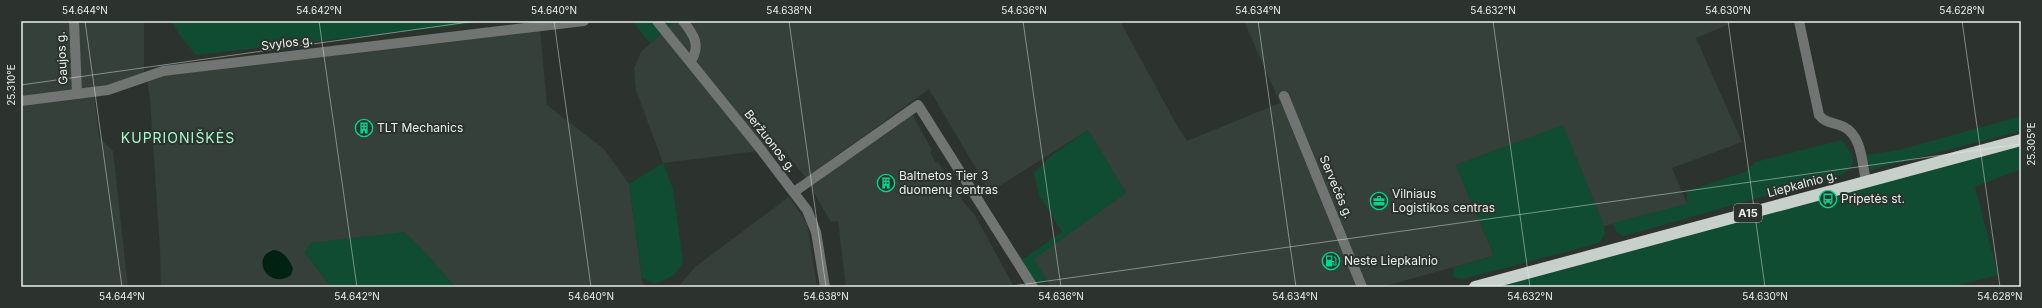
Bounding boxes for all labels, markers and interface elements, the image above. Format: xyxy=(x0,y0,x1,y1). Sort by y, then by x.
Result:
text: 54.644°N xyxy=(62,4,108,16)
text: 54.642°N xyxy=(296,4,342,16)
text: 54.640°N xyxy=(531,4,577,16)
text: 54.638°N xyxy=(766,4,812,16)
text: 54.636°N xyxy=(1001,4,1047,16)
text: 54.634°N xyxy=(1235,4,1281,16)
text: 54.632°N xyxy=(1470,4,1516,16)
text: 54.630°N xyxy=(1705,4,1751,16)
text: 54.628°N xyxy=(1939,4,1985,16)
street label: Gaujos g. xyxy=(53,31,70,85)
street label: Svylos g. xyxy=(260,32,314,53)
text: 25.310°E xyxy=(5,64,17,106)
street label: Beržuonos g. xyxy=(741,106,799,175)
building icon: TLT Mechanics xyxy=(354,118,374,138)
place label: TLT Mechanics xyxy=(377,120,463,135)
text: 25.305°E xyxy=(2025,122,2037,166)
district label: KUPRIONIŠKĖS xyxy=(121,129,235,146)
street label: Servečės g. xyxy=(1316,153,1357,221)
street label: Liepkalnio g. xyxy=(1765,167,1838,200)
place label: Baltnetos Tier 3 duomenų centras xyxy=(899,168,998,197)
building icon: Baltnetos Tier 3 duomenų centras xyxy=(876,173,896,193)
place label: Vilniaus Logistikos centras xyxy=(1392,186,1495,215)
bus stop icon: Pripetės st. xyxy=(1818,189,1838,209)
office icon: Vilniaus Logistikos centras xyxy=(1369,191,1389,211)
place label: Pripetės st. xyxy=(1841,191,1905,206)
road number: A15 xyxy=(1734,204,1762,222)
fuel station icon: Neste Liepkalnio xyxy=(1321,251,1341,271)
place label: Neste Liepkalnio xyxy=(1344,253,1438,268)
text: 54.644°N xyxy=(99,290,145,302)
text: 54.642°N xyxy=(334,290,380,302)
text: 54.640°N xyxy=(568,290,614,302)
text: 54.638°N xyxy=(803,290,849,302)
text: 54.636°N xyxy=(1038,290,1084,302)
text: 54.634°N xyxy=(1272,290,1318,302)
text: 54.632°N xyxy=(1507,290,1553,302)
text: 54.630°N xyxy=(1742,290,1788,302)
text: 54.628°N xyxy=(1977,290,2023,302)

